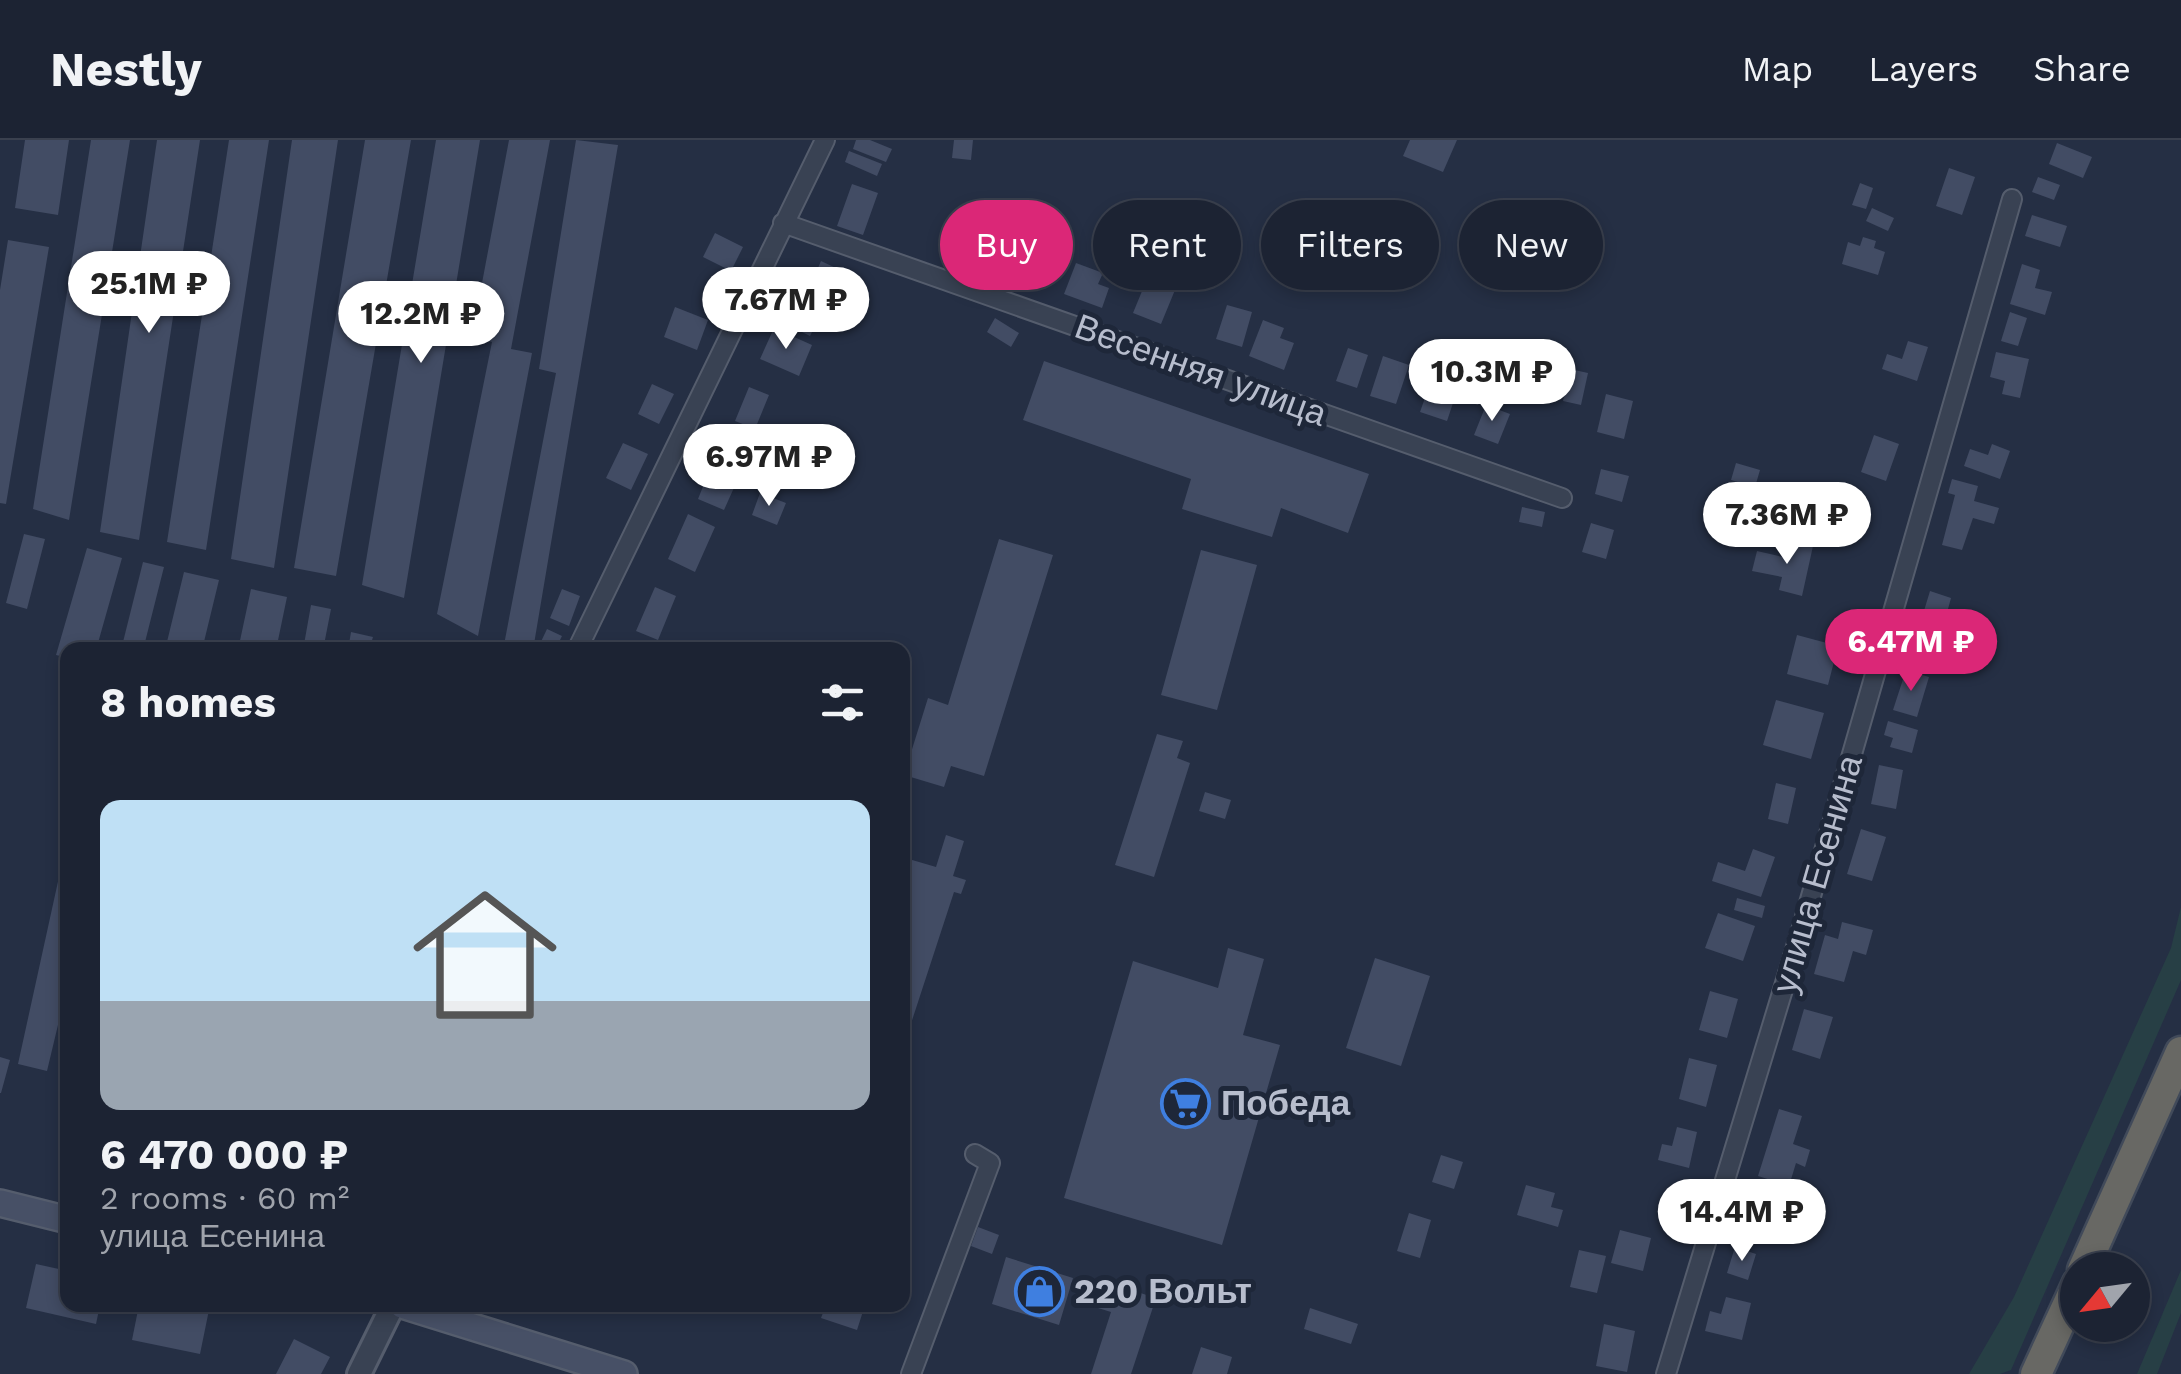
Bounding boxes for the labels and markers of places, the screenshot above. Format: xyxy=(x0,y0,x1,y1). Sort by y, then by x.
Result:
pin: 25.1M ₽ xyxy=(57,251,241,336)
pin: 7.67M ₽ xyxy=(694,267,878,352)
pin: 12.2M ₽ xyxy=(329,281,513,366)
pin: 10.3M ₽ xyxy=(1400,339,1584,424)
pin: 6.97M ₽ xyxy=(677,424,861,509)
pin: 7.36M ₽ xyxy=(1695,482,1879,567)
pin: 6.47M ₽ xyxy=(1819,609,2003,694)
supermarket icon: Победа xyxy=(1160,1077,1212,1129)
place label: Победа xyxy=(1221,1082,1351,1124)
pin: 14.4M ₽ xyxy=(1650,1179,1834,1264)
shop icon: 220 Вольт xyxy=(1013,1265,1065,1317)
place label: 220 Вольт xyxy=(1074,1270,1252,1312)

